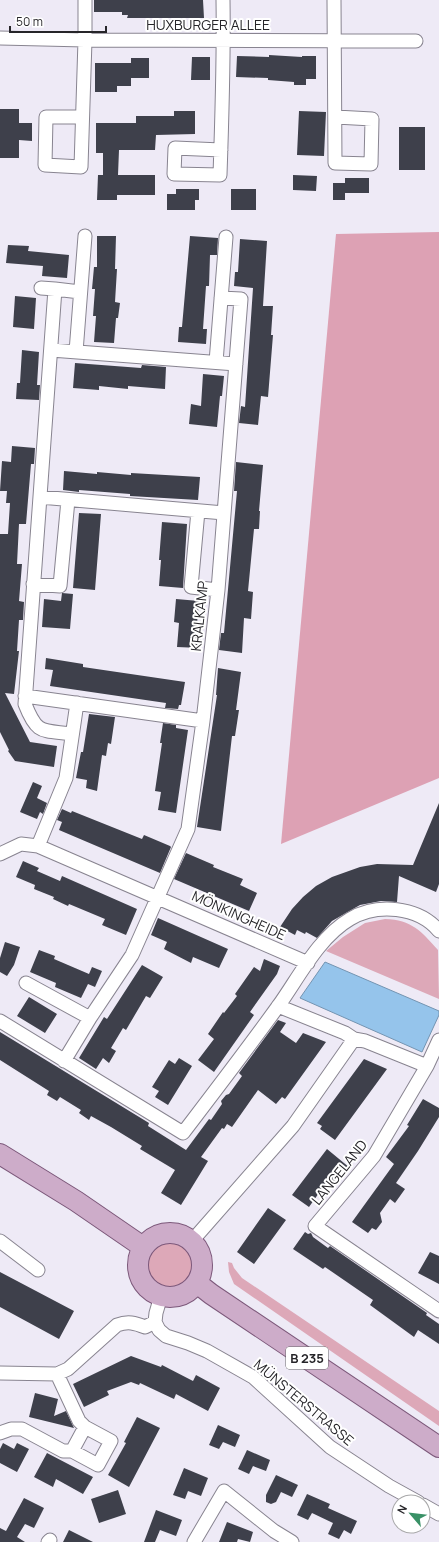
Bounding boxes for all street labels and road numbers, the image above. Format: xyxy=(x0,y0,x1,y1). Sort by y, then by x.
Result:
street label: HUXBURGER ALLEE xyxy=(146,15,270,34)
street label: KRALKAMP xyxy=(186,579,212,652)
street label: MÖNKINGHEIDE xyxy=(189,886,289,944)
street label: LANGELAND xyxy=(307,1136,371,1208)
road number: B 235 xyxy=(286,1347,328,1369)
street label: MÜNSTERSTRASSE xyxy=(250,1355,358,1449)

